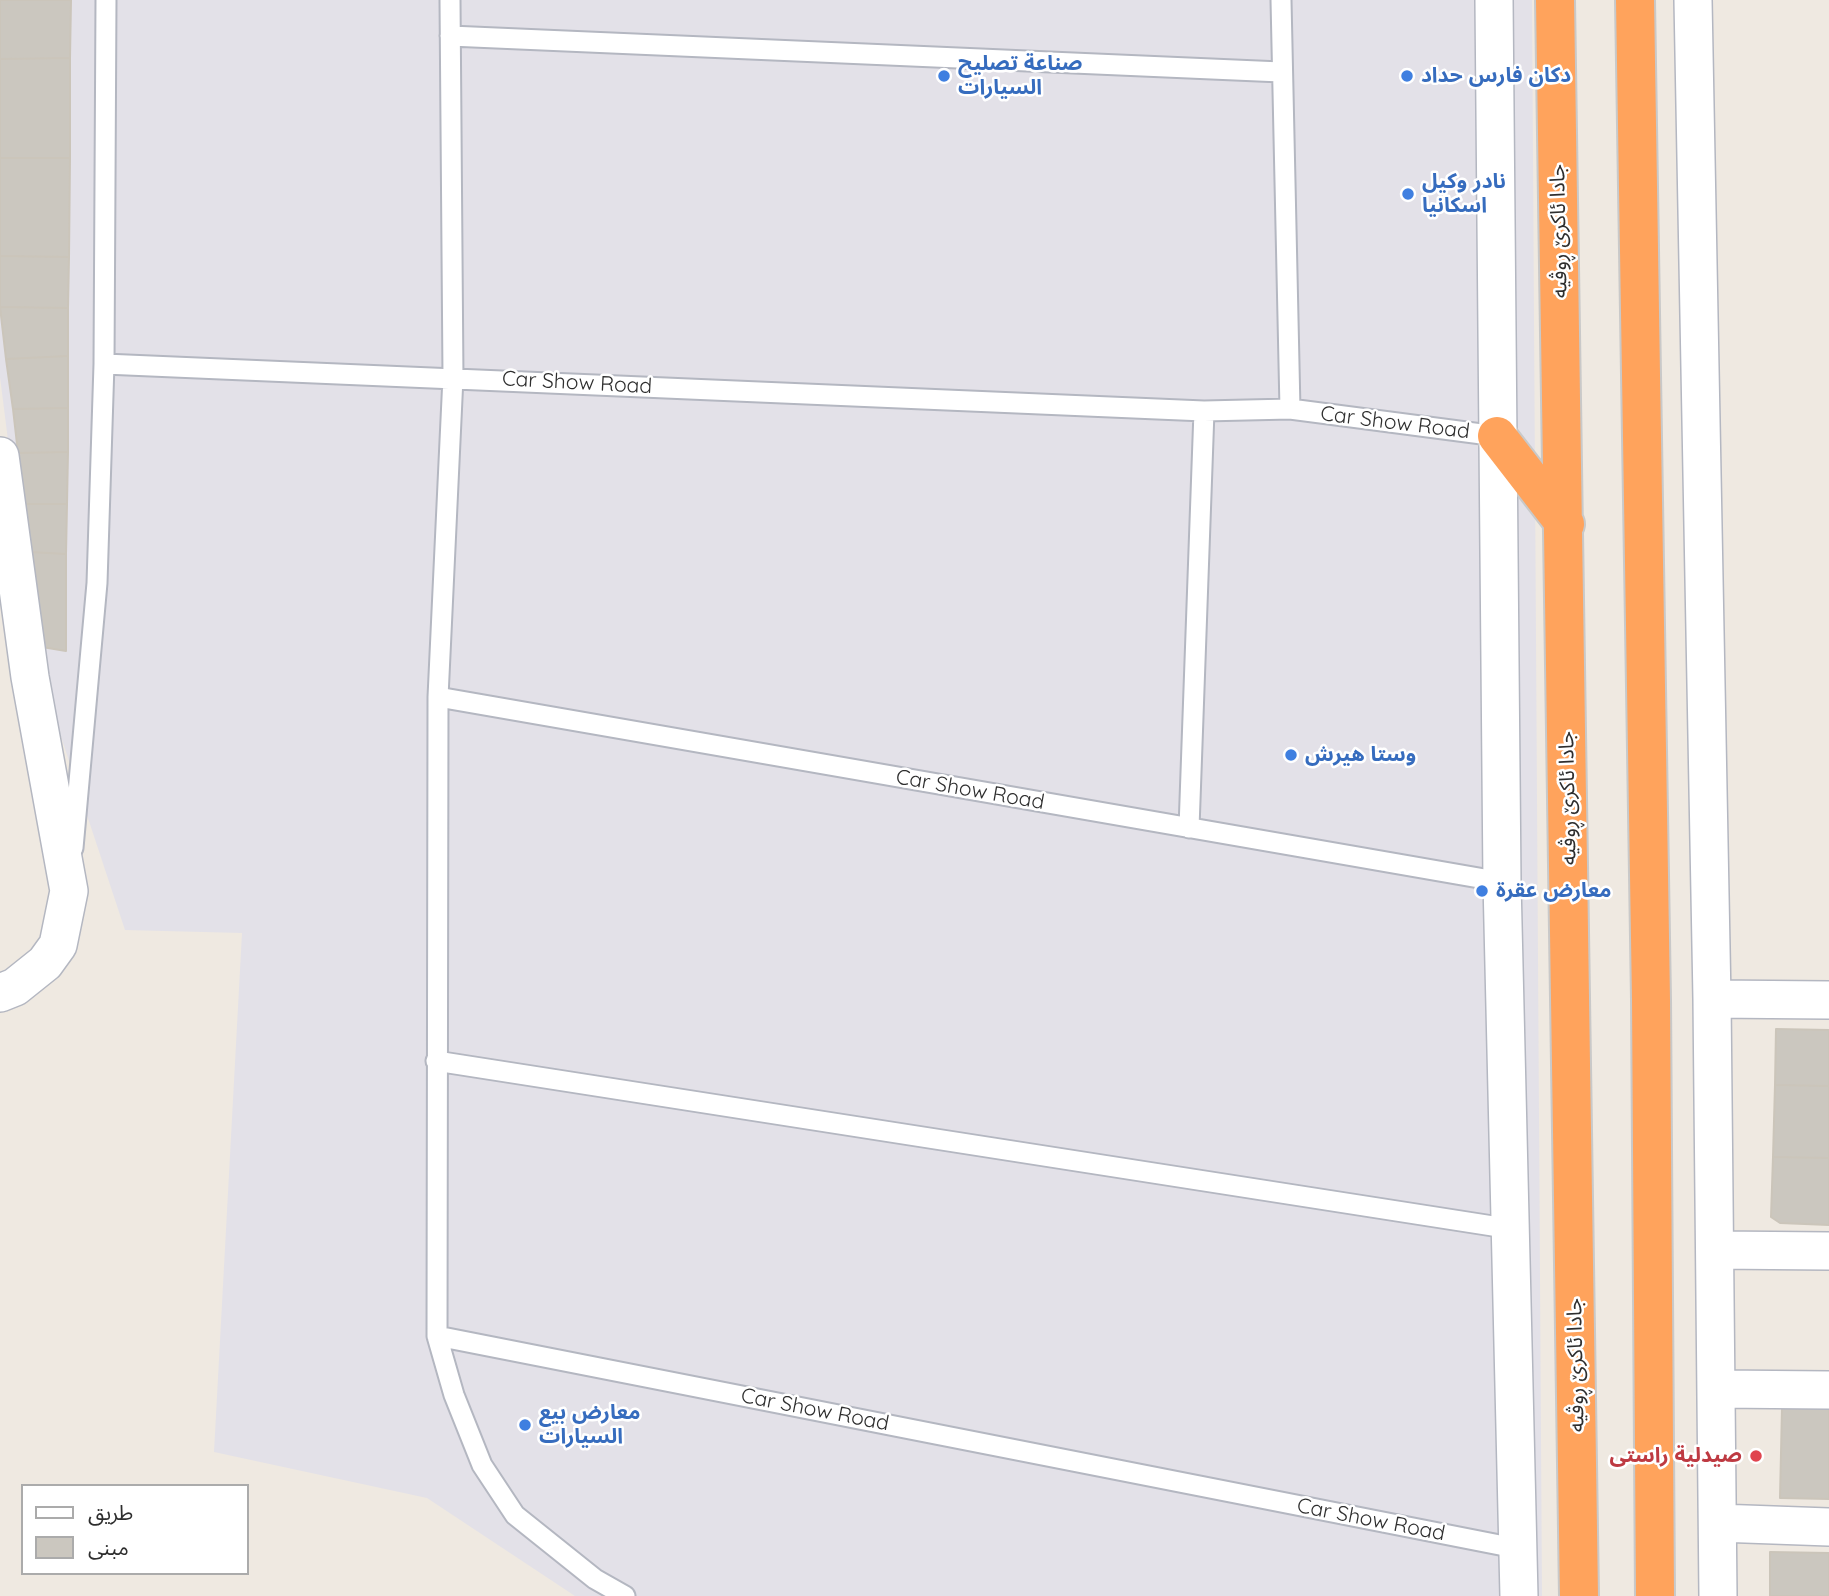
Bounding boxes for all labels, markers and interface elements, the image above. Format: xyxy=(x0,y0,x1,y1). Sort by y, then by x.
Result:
place label: صناعة تصليح السيارات xyxy=(958,51,1082,101)
place label: دكان فارس حداد xyxy=(1421,63,1571,89)
marker: صناعة تصليح السيارات xyxy=(936,68,952,84)
marker: دكان فارس حداد xyxy=(1399,68,1415,84)
street label: جادا ئاکرێ ڕوڤیە xyxy=(1545,164,1573,298)
place label: نادر وكيل اسكانيا xyxy=(1422,169,1506,219)
marker: نادر وكيل اسكانيا xyxy=(1400,186,1416,202)
street label: Car Show Road xyxy=(501,366,653,400)
street label: Car Show Road xyxy=(1319,401,1471,445)
street label: جادا ئاکرێ ڕوڤیە xyxy=(1554,731,1582,865)
place label: وستا هيرش xyxy=(1305,742,1416,768)
marker: وستا هيرش xyxy=(1283,747,1299,763)
street label: Car Show Road xyxy=(894,765,1046,815)
place label: معارض عقرة xyxy=(1496,878,1611,904)
marker: معارض عقرة xyxy=(1474,883,1490,899)
street label: جادا ئاکرێ ڕوڤیە xyxy=(1562,1298,1590,1432)
street label: Car Show Road xyxy=(739,1383,891,1437)
place label: معارض بيع السيارات xyxy=(539,1400,640,1450)
marker: معارض بيع السيارات xyxy=(517,1417,533,1433)
place label: صيدلية راستى xyxy=(1609,1443,1742,1469)
marker: صيدلية راستى xyxy=(1748,1448,1764,1464)
legend xyxy=(21,1484,248,1575)
street label: Car Show Road xyxy=(1295,1493,1447,1547)
text: طريق xyxy=(88,1499,133,1525)
text: مبنى xyxy=(88,1534,129,1560)

